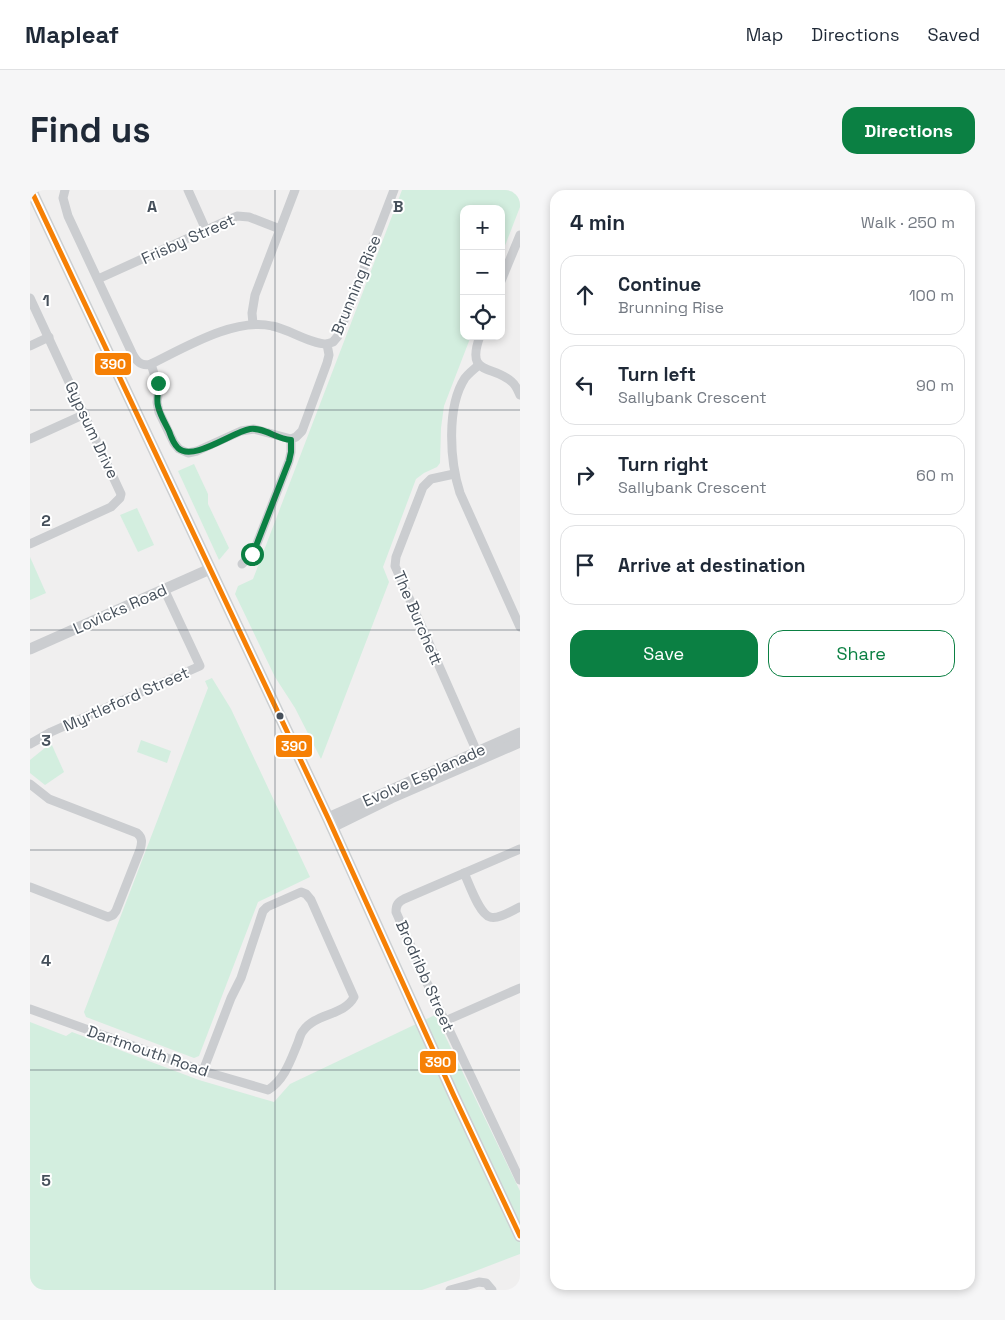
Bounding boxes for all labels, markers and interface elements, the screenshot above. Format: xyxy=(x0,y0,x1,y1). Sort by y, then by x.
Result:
text: Mapleaf xyxy=(25,19,119,50)
text: Map xyxy=(746,23,783,46)
text: Directions xyxy=(811,23,900,46)
text: Saved xyxy=(928,23,980,46)
button: Directions xyxy=(842,107,975,154)
text: Find us xyxy=(30,108,151,152)
text: A xyxy=(147,196,157,217)
text: B xyxy=(393,196,403,217)
map controls xyxy=(460,205,505,340)
button: + xyxy=(460,205,505,250)
street label: Frisby Street xyxy=(138,209,238,269)
text: 4 min xyxy=(570,209,625,236)
text: Walk · 250 m xyxy=(861,212,955,233)
street label: Brunning Rise xyxy=(326,232,386,338)
button: − xyxy=(460,250,505,295)
text: Continue xyxy=(618,272,701,297)
icon: ahead xyxy=(571,281,599,309)
text: 100 m xyxy=(909,285,954,306)
text: 1 xyxy=(42,290,50,311)
button: locate xyxy=(460,295,505,340)
text: Brunning Rise xyxy=(618,297,724,318)
line badge: 390 xyxy=(94,352,132,376)
text: 390 xyxy=(100,355,126,373)
text: Turn left xyxy=(618,362,696,387)
icon: left xyxy=(571,371,599,399)
route end xyxy=(147,372,170,395)
text: 90 m xyxy=(916,375,954,396)
street label: Gypsum Drive xyxy=(60,378,124,482)
text: Sallybank Crescent xyxy=(618,387,767,408)
text: Turn right xyxy=(618,452,708,477)
icon: right xyxy=(571,461,599,489)
text: 60 m xyxy=(916,465,954,486)
text: Sallybank Crescent xyxy=(618,477,767,498)
text: 2 xyxy=(41,510,51,531)
route start xyxy=(241,543,264,566)
icon: arrive xyxy=(571,551,599,579)
text: Arrive at destination xyxy=(618,553,806,578)
street label: The Burchett xyxy=(389,568,447,668)
street label: Lovicks Road xyxy=(70,579,170,639)
button: Save xyxy=(570,630,758,677)
button: Share xyxy=(768,630,955,677)
street label: Myrtleford Street xyxy=(60,662,192,736)
unlabelled marker xyxy=(275,711,285,721)
text: 3 xyxy=(41,730,51,751)
line badge: 390 xyxy=(275,734,313,758)
text: 390 xyxy=(281,737,307,755)
street label: Evolve Esplanade xyxy=(359,738,489,812)
street label: Brodribb Street xyxy=(391,917,459,1035)
text: 4 xyxy=(41,950,51,971)
street label: Dartmouth Road xyxy=(84,1020,212,1082)
line badge: 390 xyxy=(419,1050,457,1074)
text: 390 xyxy=(425,1053,451,1071)
text: 5 xyxy=(41,1170,51,1191)

